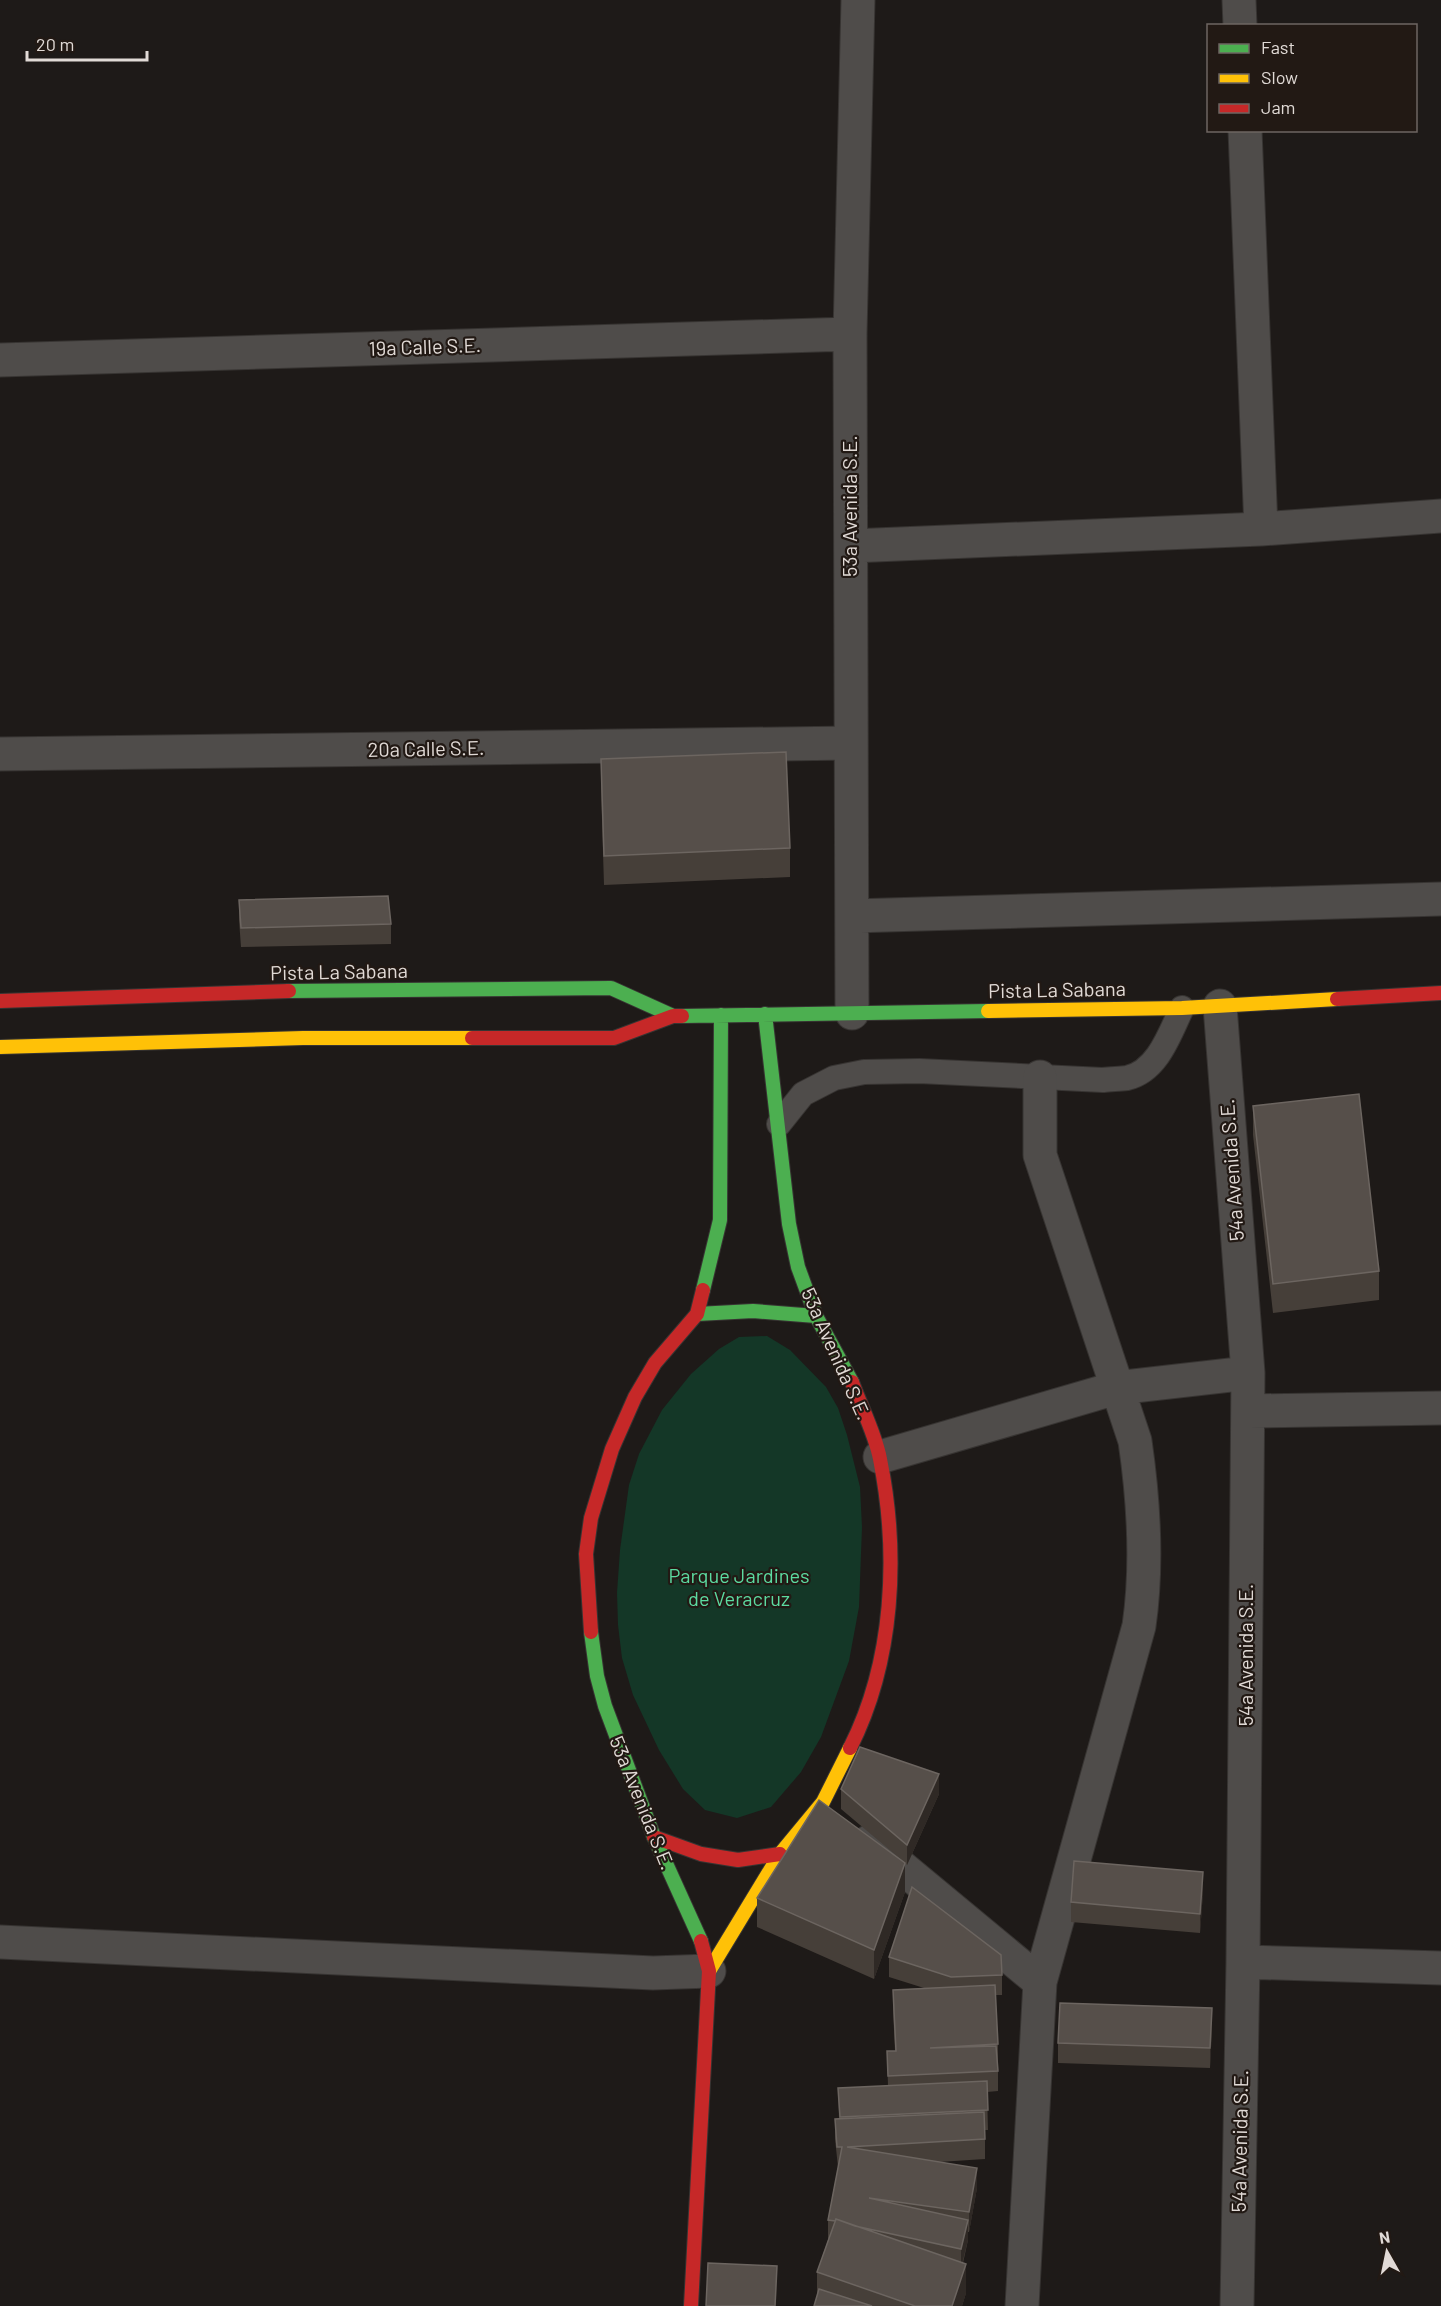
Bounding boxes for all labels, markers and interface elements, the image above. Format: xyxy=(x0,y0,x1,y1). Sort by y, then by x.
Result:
scale bar xyxy=(27,24,147,62)
legend xyxy=(1207,24,1417,132)
text: 20 m xyxy=(36,33,74,55)
text: Fast xyxy=(1261,36,1295,58)
text: Slow xyxy=(1261,66,1298,88)
text: Jam xyxy=(1261,96,1295,118)
street label: 19a Calle S.E. xyxy=(368,332,482,360)
street label: 53a Avenida S.E. xyxy=(837,435,861,577)
street label: 20a Calle S.E. xyxy=(367,735,485,761)
street label: Pista La Sabana xyxy=(270,958,408,984)
street label: Pista La Sabana xyxy=(988,976,1126,1002)
street label: 54a Avenida S.E. xyxy=(1214,1098,1248,1242)
street label: 53a Avenida S.E. xyxy=(797,1284,877,1423)
park label: Parque Jardines de Veracruz xyxy=(668,1563,810,1610)
street label: 54a Avenida S.E. xyxy=(1233,1584,1257,1726)
street label: 53a Avenida S.E. xyxy=(605,1732,681,1873)
street label: 54a Avenida S.E. xyxy=(1226,2070,1252,2212)
north arrow xyxy=(1357,2222,1417,2282)
text: N xyxy=(1378,2226,1391,2247)

